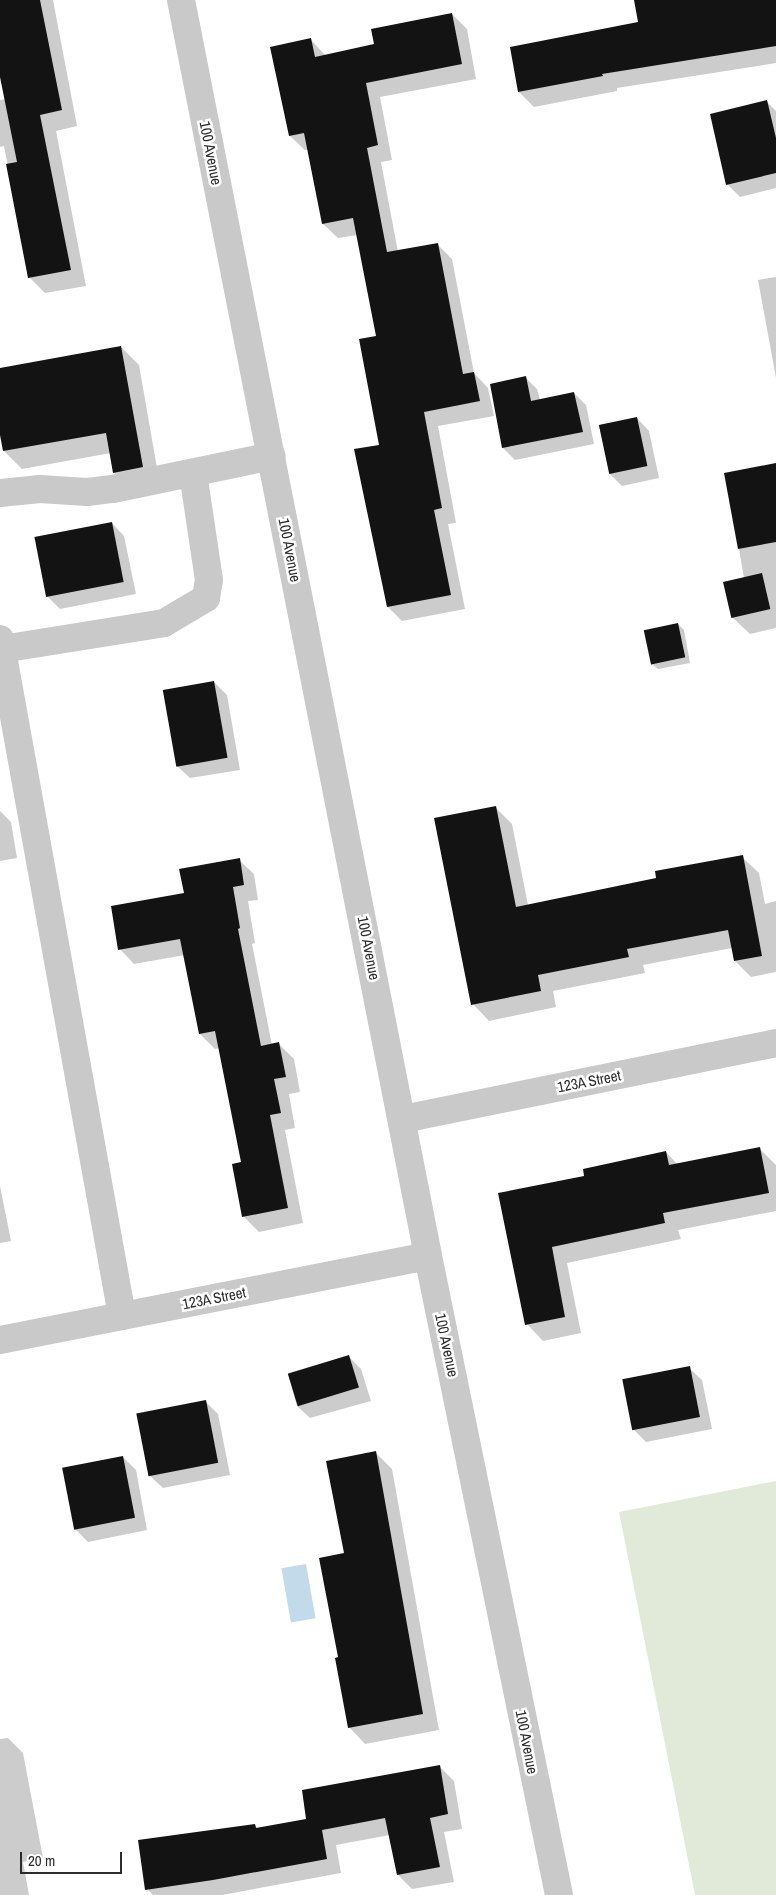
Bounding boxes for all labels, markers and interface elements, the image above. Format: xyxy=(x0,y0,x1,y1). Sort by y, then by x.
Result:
street label: 100 Avenue xyxy=(196,119,226,187)
street label: 100 Avenue xyxy=(275,516,305,584)
street label: 100 Avenue xyxy=(354,914,384,982)
street label: 123A Street xyxy=(555,1066,623,1096)
street label: 123A Street xyxy=(180,1283,248,1313)
street label: 100 Avenue xyxy=(431,1311,463,1379)
street label: 100 Avenue xyxy=(512,1708,542,1776)
scale bar xyxy=(22,1842,125,1874)
text: 20 m xyxy=(28,1850,55,1871)

